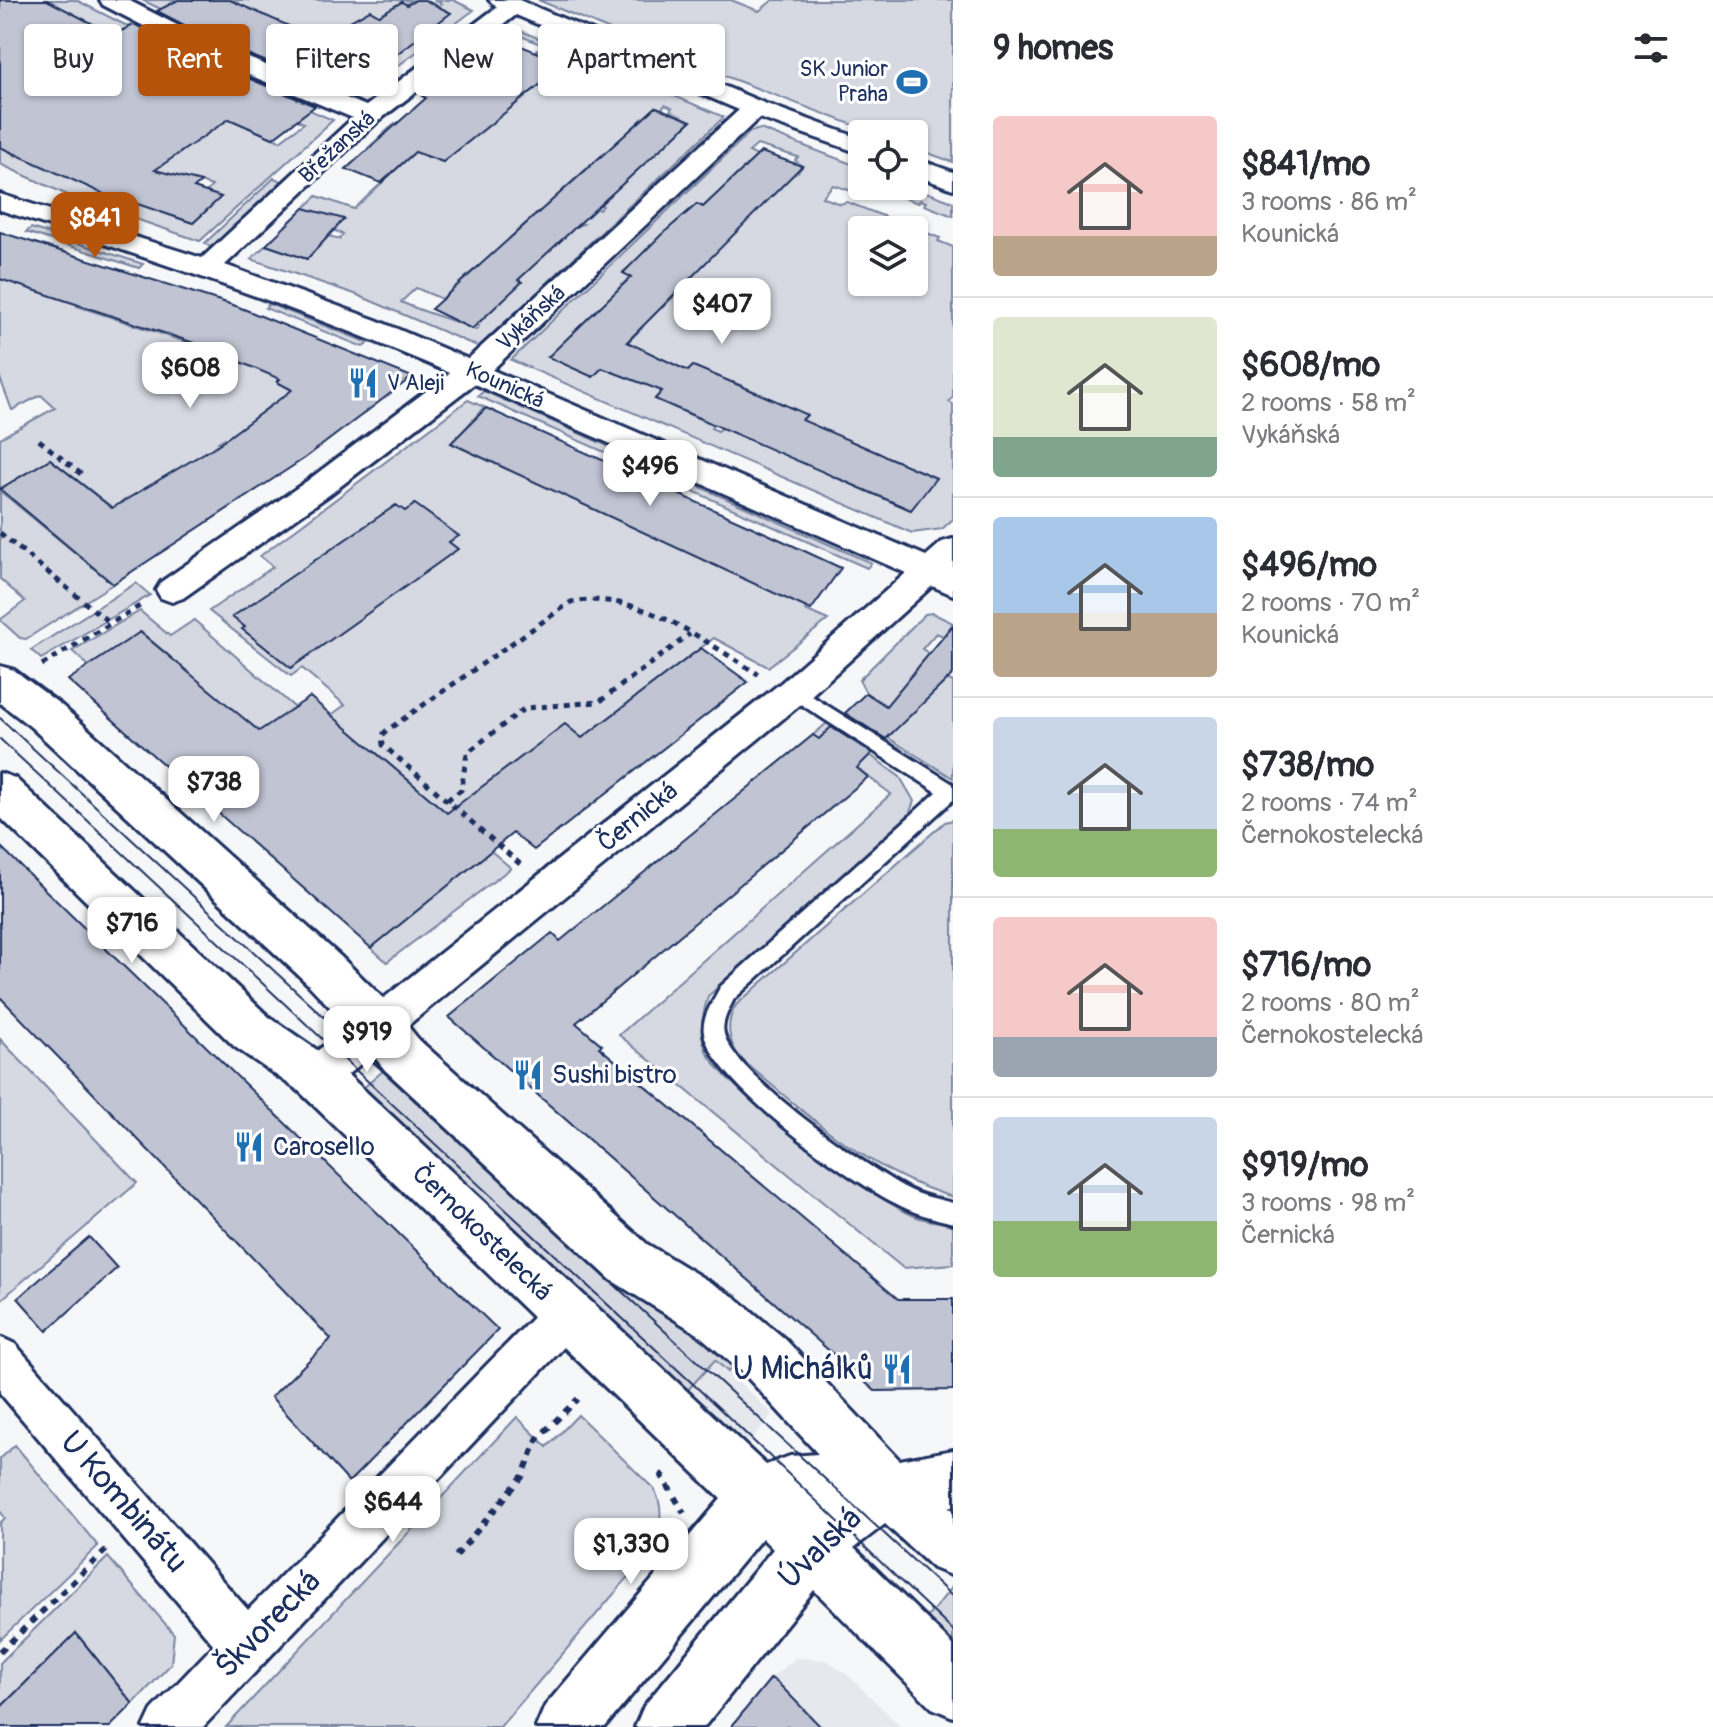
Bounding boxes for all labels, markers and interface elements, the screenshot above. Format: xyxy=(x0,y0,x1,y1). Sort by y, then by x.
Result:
chip: Buy xyxy=(24,24,122,96)
chip: Rent xyxy=(138,24,250,96)
chip: Filters xyxy=(266,24,398,96)
chip: New xyxy=(414,24,522,96)
chip: Apartment xyxy=(538,24,725,96)
icon: filters xyxy=(1629,26,1673,70)
text: 9 homes xyxy=(993,27,1113,70)
place label: SK Junior Praha xyxy=(799,55,888,108)
sports icon: SK Junior Praha xyxy=(895,65,929,99)
street label: Břežanská xyxy=(293,105,381,189)
map controls xyxy=(848,120,928,296)
button: locate xyxy=(848,120,928,200)
text: $841/mo xyxy=(1241,143,1370,186)
icon: home xyxy=(1057,148,1153,244)
text: 3 rooms · 86 m² xyxy=(1241,186,1417,218)
pin: $841 xyxy=(48,192,142,260)
text: $841 xyxy=(69,202,121,234)
button: layers xyxy=(848,216,928,296)
text: Kounická xyxy=(1241,218,1339,250)
pin: $407 xyxy=(675,278,769,346)
street label: Vykáňská xyxy=(491,279,571,357)
text: $407 xyxy=(692,288,752,320)
pin: $608 xyxy=(143,342,237,410)
text: $608/mo xyxy=(1241,344,1380,387)
icon: home xyxy=(1057,349,1153,445)
text: $608 xyxy=(160,352,220,384)
street label: Kounická xyxy=(461,355,549,415)
restaurant icon: V Aleji xyxy=(346,366,380,400)
place label: V Aleji xyxy=(387,369,444,397)
text: 2 rooms · 58 m² xyxy=(1241,387,1416,419)
text: Vykáňská xyxy=(1241,419,1340,451)
pin: $496 xyxy=(603,440,697,508)
text: $496 xyxy=(621,450,679,482)
text: $496/mo xyxy=(1241,544,1377,587)
icon: home xyxy=(1057,549,1153,645)
text: 2 rooms · 70 m² xyxy=(1241,587,1420,619)
text: Kounická xyxy=(1241,619,1339,651)
text: $738/mo xyxy=(1241,744,1374,787)
icon: home xyxy=(1057,749,1153,845)
pin: $738 xyxy=(167,756,261,824)
text: $738 xyxy=(186,766,242,798)
street label: Černická xyxy=(591,775,685,859)
text: 2 rooms · 74 m² xyxy=(1241,787,1418,819)
text: Černokostelecká xyxy=(1241,819,1423,851)
pin: $716 xyxy=(85,897,179,965)
text: $716 xyxy=(105,907,159,939)
text: $716/mo xyxy=(1241,944,1371,987)
icon: home xyxy=(1057,949,1153,1045)
text: 2 rooms · 80 m² xyxy=(1241,987,1420,1019)
pin: $919 xyxy=(320,1006,414,1074)
text: $919 xyxy=(341,1016,393,1048)
text: Černokostelecká xyxy=(1241,1019,1423,1051)
restaurant icon: Sushi bistro xyxy=(511,1058,545,1092)
place label: Sushi bistro xyxy=(552,1059,677,1091)
restaurant icon: Carosello xyxy=(232,1130,266,1164)
place label: Carosello xyxy=(273,1131,375,1163)
text: $919/mo xyxy=(1241,1144,1368,1187)
icon: home xyxy=(1057,1149,1153,1245)
street label: Černokostelecká xyxy=(405,1158,559,1308)
text: 3 rooms · 98 m² xyxy=(1241,1187,1415,1219)
text: Černická xyxy=(1241,1219,1335,1251)
place label: U Michálků xyxy=(732,1349,873,1389)
restaurant icon: U Michálků xyxy=(880,1352,914,1386)
street label: U Kombinátu xyxy=(51,1423,197,1581)
pin: $644 xyxy=(346,1476,440,1544)
text: $644 xyxy=(363,1486,423,1518)
street label: Úvalská xyxy=(770,1499,870,1597)
pin: $1,330 xyxy=(566,1518,696,1586)
text: $1,330 xyxy=(592,1528,670,1560)
street label: Škvorecká xyxy=(206,1561,329,1686)

